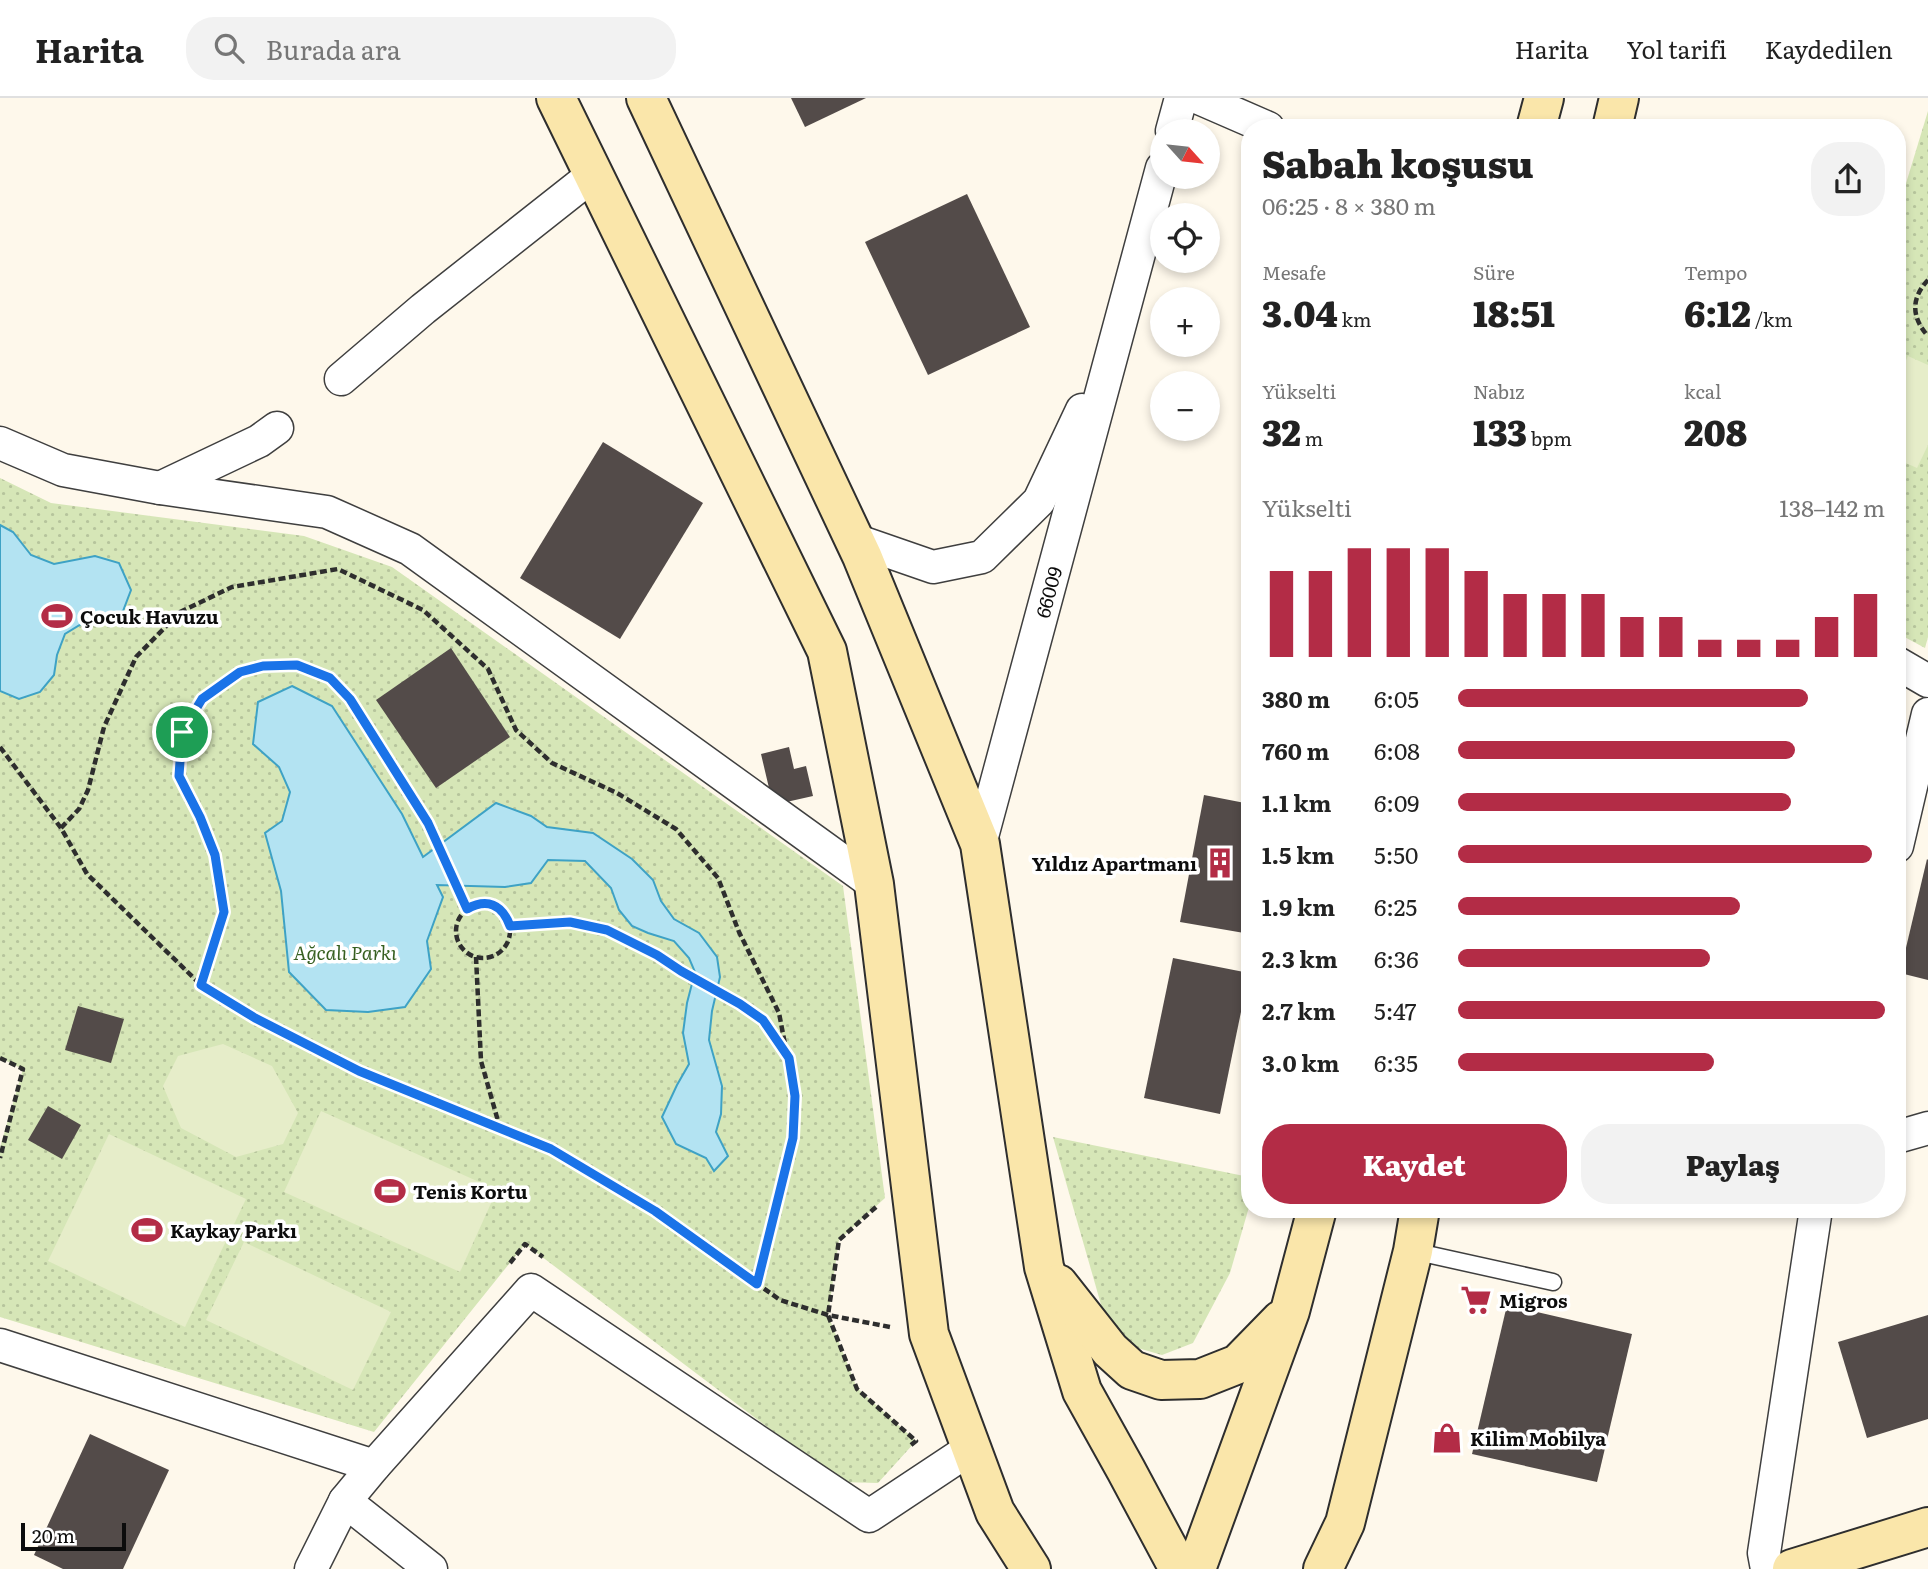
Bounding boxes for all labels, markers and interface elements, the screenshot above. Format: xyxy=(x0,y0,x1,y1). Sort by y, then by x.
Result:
search box xyxy=(186,17,676,80)
text: Harita xyxy=(35,24,144,73)
icon: search xyxy=(210,29,248,67)
text: Burada ara xyxy=(266,29,401,68)
text: Harita xyxy=(1515,31,1589,66)
text: Yol tarifi xyxy=(1627,31,1727,66)
text: Kaydedilen xyxy=(1765,31,1893,66)
north arrow xyxy=(1150,119,1220,189)
map controls xyxy=(1150,119,1220,441)
text: Sabah koşusu xyxy=(1262,133,1534,190)
button: share xyxy=(1811,142,1885,216)
text: 06:25 · 8 × 380 m xyxy=(1262,188,1436,222)
button: locate xyxy=(1150,203,1220,273)
text: Mesafe xyxy=(1262,258,1326,286)
text: Süre xyxy=(1473,258,1515,286)
text: Tempo xyxy=(1684,258,1747,286)
text: 3.04 xyxy=(1262,286,1338,338)
text: 18:51 xyxy=(1473,286,1555,338)
text: 6:12 xyxy=(1684,286,1751,338)
button: + xyxy=(1150,287,1220,357)
text: km xyxy=(1338,305,1372,333)
text: /km xyxy=(1751,305,1793,333)
button: − xyxy=(1150,371,1220,441)
text: Yükselti xyxy=(1262,377,1336,405)
text: Nabız xyxy=(1473,377,1525,405)
text: kcal xyxy=(1684,377,1721,405)
text: 32 xyxy=(1262,405,1301,457)
text: 133 xyxy=(1473,405,1527,457)
text: 208 xyxy=(1684,405,1747,457)
text: m xyxy=(1301,424,1323,452)
text: bpm xyxy=(1527,424,1572,452)
text: Yükselti xyxy=(1262,490,1352,524)
text: 138–142 m xyxy=(1779,490,1885,524)
street label: 66009 xyxy=(1028,563,1068,621)
sports icon: Çocuk Havuzu xyxy=(40,599,74,633)
place label: Çocuk Havuzu xyxy=(80,602,219,630)
text: 380 m xyxy=(1262,681,1330,715)
text: 6:05 xyxy=(1374,681,1419,715)
pin xyxy=(152,702,212,762)
icon: arrive xyxy=(163,713,201,751)
text: 760 m xyxy=(1262,733,1329,767)
text: 6:08 xyxy=(1374,733,1420,767)
text: 1.1 km xyxy=(1262,785,1332,819)
text: 6:09 xyxy=(1374,785,1419,819)
text: 1.5 km xyxy=(1262,837,1335,871)
text: 5:50 xyxy=(1374,837,1418,871)
building icon: Yıldız Apartmanı xyxy=(1203,846,1237,880)
place label: Yıldız Apartmanı xyxy=(1032,849,1197,877)
text: 1.9 km xyxy=(1262,889,1335,923)
text: 6:25 xyxy=(1374,889,1417,923)
park label: Ağcalı Parkı xyxy=(293,938,397,966)
text: 2.3 km xyxy=(1262,941,1338,975)
text: 6:36 xyxy=(1374,941,1419,975)
text: 2.7 km xyxy=(1262,993,1336,1027)
text: 5:47 xyxy=(1374,993,1416,1027)
text: 3.0 km xyxy=(1262,1045,1340,1079)
text: 6:35 xyxy=(1374,1045,1418,1079)
button: Kaydet xyxy=(1262,1124,1567,1204)
button: Paylaş xyxy=(1581,1124,1885,1204)
sports icon: Tenis Kortu xyxy=(373,1174,407,1208)
place label: Tenis Kortu xyxy=(413,1177,528,1205)
sports icon: Kaykay Parkı xyxy=(130,1213,164,1247)
place label: Kaykay Parkı xyxy=(170,1216,297,1244)
supermarket icon: Migros xyxy=(1459,1283,1493,1317)
place label: Migros xyxy=(1499,1286,1567,1314)
shop icon: Kilim Mobilya xyxy=(1430,1421,1464,1455)
place label: Kilim Mobilya xyxy=(1470,1424,1606,1452)
scale bar xyxy=(21,1520,126,1552)
text: 20 m xyxy=(32,1521,75,1549)

